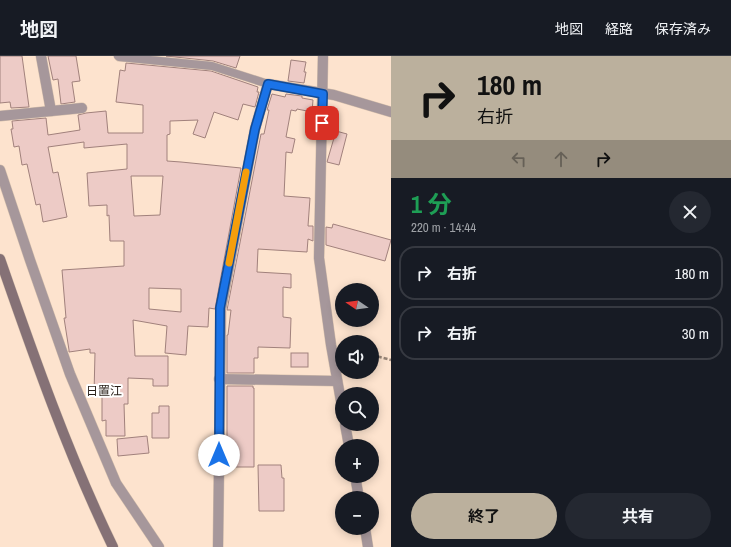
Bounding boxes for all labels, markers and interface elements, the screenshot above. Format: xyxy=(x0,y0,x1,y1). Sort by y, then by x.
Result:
text: 地図 xyxy=(20,16,58,42)
text: 地図 xyxy=(555,20,583,38)
text: 経路 xyxy=(605,20,633,38)
text: 保存済み xyxy=(655,20,711,38)
text: 180 m xyxy=(477,66,542,104)
icon: right xyxy=(411,72,463,124)
text: 右折 xyxy=(477,104,513,129)
pin xyxy=(305,106,339,140)
icon: arrive xyxy=(311,112,333,134)
icon: left xyxy=(508,148,530,170)
icon: ahead xyxy=(550,148,572,170)
icon: right xyxy=(592,148,614,170)
text: 1 分 xyxy=(411,188,451,220)
button: close xyxy=(669,191,711,233)
text: 220 m · 14:44 xyxy=(411,219,476,236)
icon: right xyxy=(413,262,435,284)
text: 右折 xyxy=(447,263,477,284)
text: 180 m xyxy=(675,263,709,284)
north arrow xyxy=(335,283,379,327)
map controls xyxy=(335,283,379,535)
icon: right xyxy=(413,322,435,344)
text: 右折 xyxy=(447,323,477,344)
text: 30 m xyxy=(682,323,709,344)
button: sound xyxy=(335,335,379,379)
district label: 日置江 xyxy=(86,383,122,399)
button: search xyxy=(335,387,379,431)
position arrow xyxy=(198,434,240,476)
button: + xyxy=(335,439,379,483)
button: − xyxy=(335,491,379,535)
button: 終了 xyxy=(411,493,557,539)
button: 共有 xyxy=(565,493,711,539)

